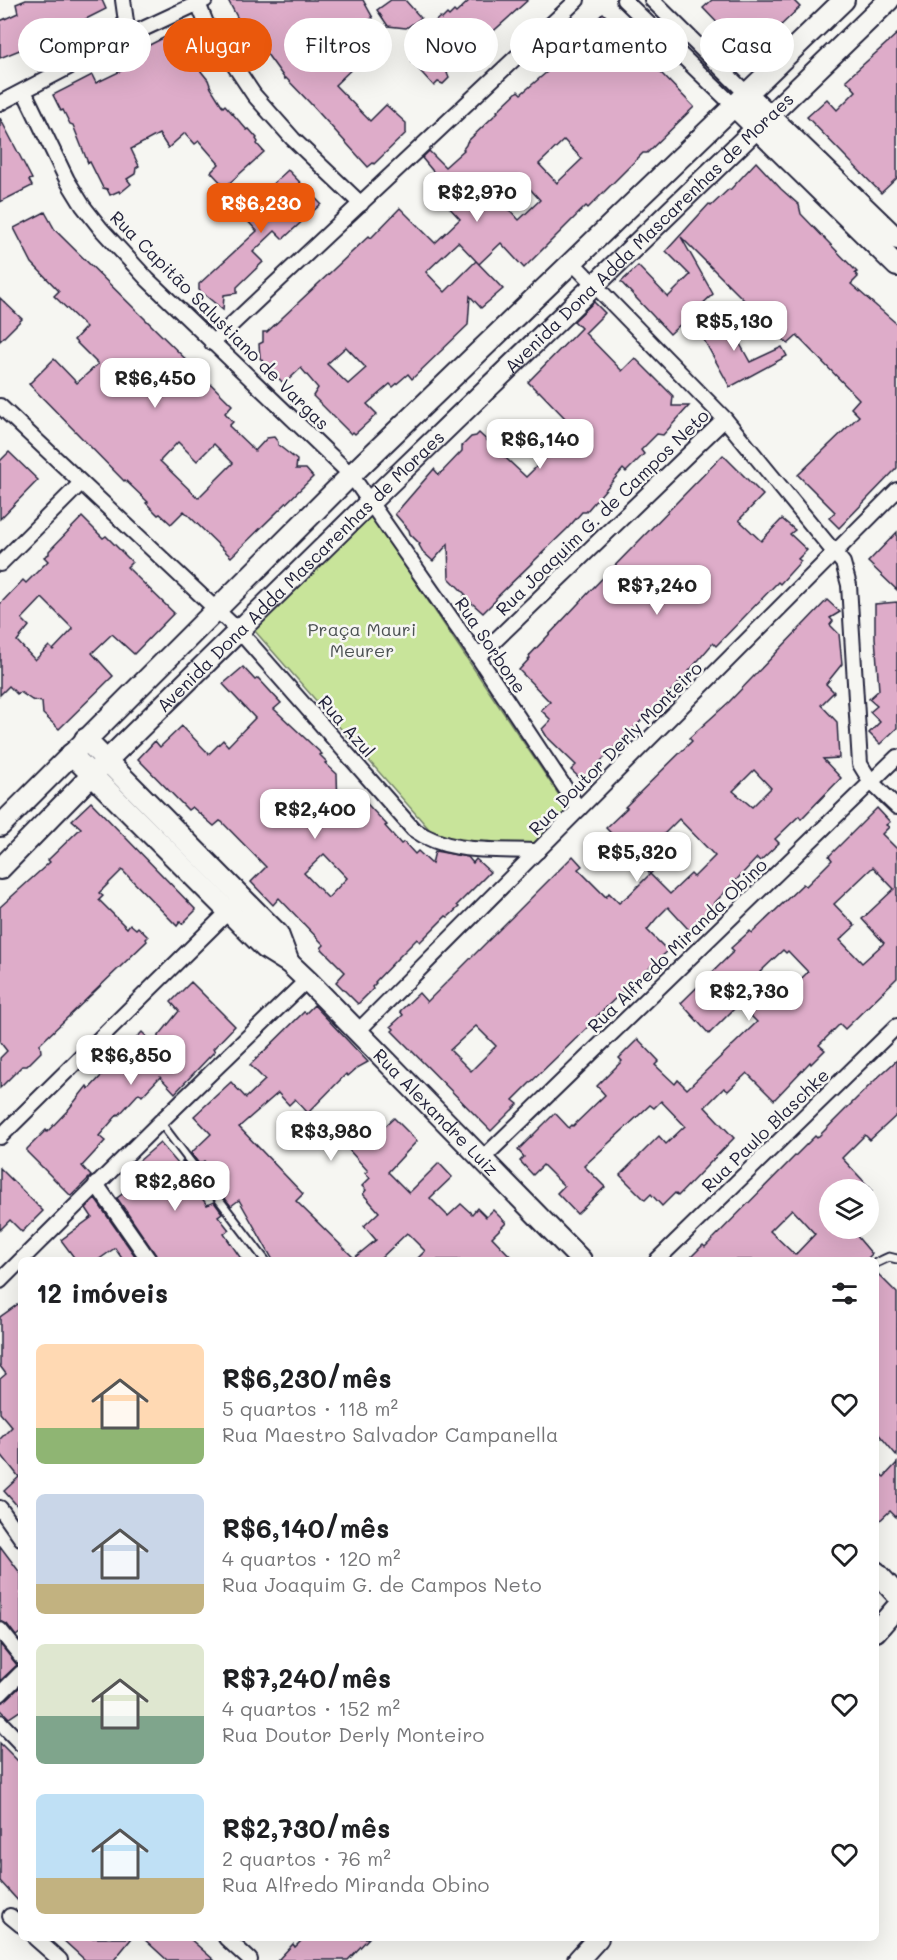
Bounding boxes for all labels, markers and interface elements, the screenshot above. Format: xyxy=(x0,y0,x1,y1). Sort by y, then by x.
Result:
chip: Comprar xyxy=(18,18,151,72)
chip: Alugar xyxy=(163,18,272,72)
chip: Filtros xyxy=(284,18,392,72)
chip: Novo xyxy=(404,18,498,72)
chip: Apartamento xyxy=(510,18,688,72)
chip: Casa xyxy=(700,18,794,72)
street label: Avenida Dona Adda Mascarenhas de Moraes xyxy=(499,87,798,378)
pin: R$2,970 xyxy=(422,172,532,223)
text: R$2,970 xyxy=(437,178,517,204)
pin: R$6,230 xyxy=(206,183,316,234)
text: R$6,230 xyxy=(221,189,301,215)
street label: Rua Capitão Salustiano de Vargas xyxy=(105,205,335,435)
pin: R$5,130 xyxy=(679,301,789,352)
text: R$5,130 xyxy=(695,307,773,333)
pin: R$6,450 xyxy=(100,358,210,409)
text: R$6,450 xyxy=(114,364,196,390)
street label: Rua Joaquim G. de Campos Neto xyxy=(490,403,714,621)
pin: R$6,140 xyxy=(485,419,595,470)
street label: Avenida Dona Adda Mascarenhas de Moraes xyxy=(151,425,449,717)
text: R$6,140 xyxy=(501,425,579,451)
pin: R$7,240 xyxy=(602,565,712,616)
text: R$7,240 xyxy=(617,571,697,597)
street label: Rua Sorbone xyxy=(450,592,532,698)
park label: Praça Mauri Meurer xyxy=(308,617,416,662)
street label: Rua Doutor Derly Monteiro xyxy=(523,656,707,840)
street label: Rua Azul xyxy=(313,690,381,762)
pin: R$2,400 xyxy=(260,789,370,840)
text: R$2,400 xyxy=(274,795,356,821)
pin: R$5,320 xyxy=(582,832,692,883)
text: R$5,320 xyxy=(597,838,677,864)
street label: Rua Alfredo Miranda Obino xyxy=(582,853,772,1037)
pin: R$2,730 xyxy=(694,971,804,1022)
text: R$2,730 xyxy=(709,977,789,1003)
pin: R$6,850 xyxy=(76,1035,186,1086)
text: R$6,850 xyxy=(90,1041,172,1067)
street label: Rua Alexandre Luiz xyxy=(368,1043,504,1181)
street label: Rua Paulo Blaschke xyxy=(696,1063,834,1197)
pin: R$3,980 xyxy=(276,1111,386,1162)
text: R$3,980 xyxy=(290,1117,372,1143)
pin: R$2,860 xyxy=(120,1161,230,1212)
text: R$2,860 xyxy=(135,1167,215,1193)
map controls xyxy=(819,1179,879,1239)
button: layers xyxy=(819,1179,879,1239)
text: 12 imóveis xyxy=(36,1276,168,1310)
icon: filters xyxy=(828,1277,861,1310)
text: R$6,230/mês xyxy=(222,1361,392,1395)
icon: home xyxy=(84,1368,156,1440)
icon: heart xyxy=(828,1388,861,1421)
text: 5 quartos · 118 m² xyxy=(222,1395,398,1421)
text: Rua Maestro Salvador Campanella xyxy=(222,1421,558,1447)
text: R$6,140/mês xyxy=(222,1511,389,1545)
icon: home xyxy=(84,1518,156,1590)
icon: heart xyxy=(828,1538,861,1571)
text: 4 quartos · 120 m² xyxy=(222,1545,401,1571)
text: Rua Joaquim G. de Campos Neto xyxy=(222,1571,542,1597)
text: R$7,240/mês xyxy=(222,1661,391,1695)
icon: home xyxy=(84,1668,156,1740)
icon: heart xyxy=(828,1688,861,1721)
text: 4 quartos · 152 m² xyxy=(222,1695,400,1721)
text: Rua Doutor Derly Monteiro xyxy=(222,1721,484,1747)
text: R$2,730/mês xyxy=(222,1811,390,1845)
icon: home xyxy=(84,1818,156,1890)
icon: heart xyxy=(828,1838,861,1871)
text: 2 quartos · 76 m² xyxy=(222,1845,391,1871)
text: Rua Alfredo Miranda Obino xyxy=(222,1871,489,1897)

